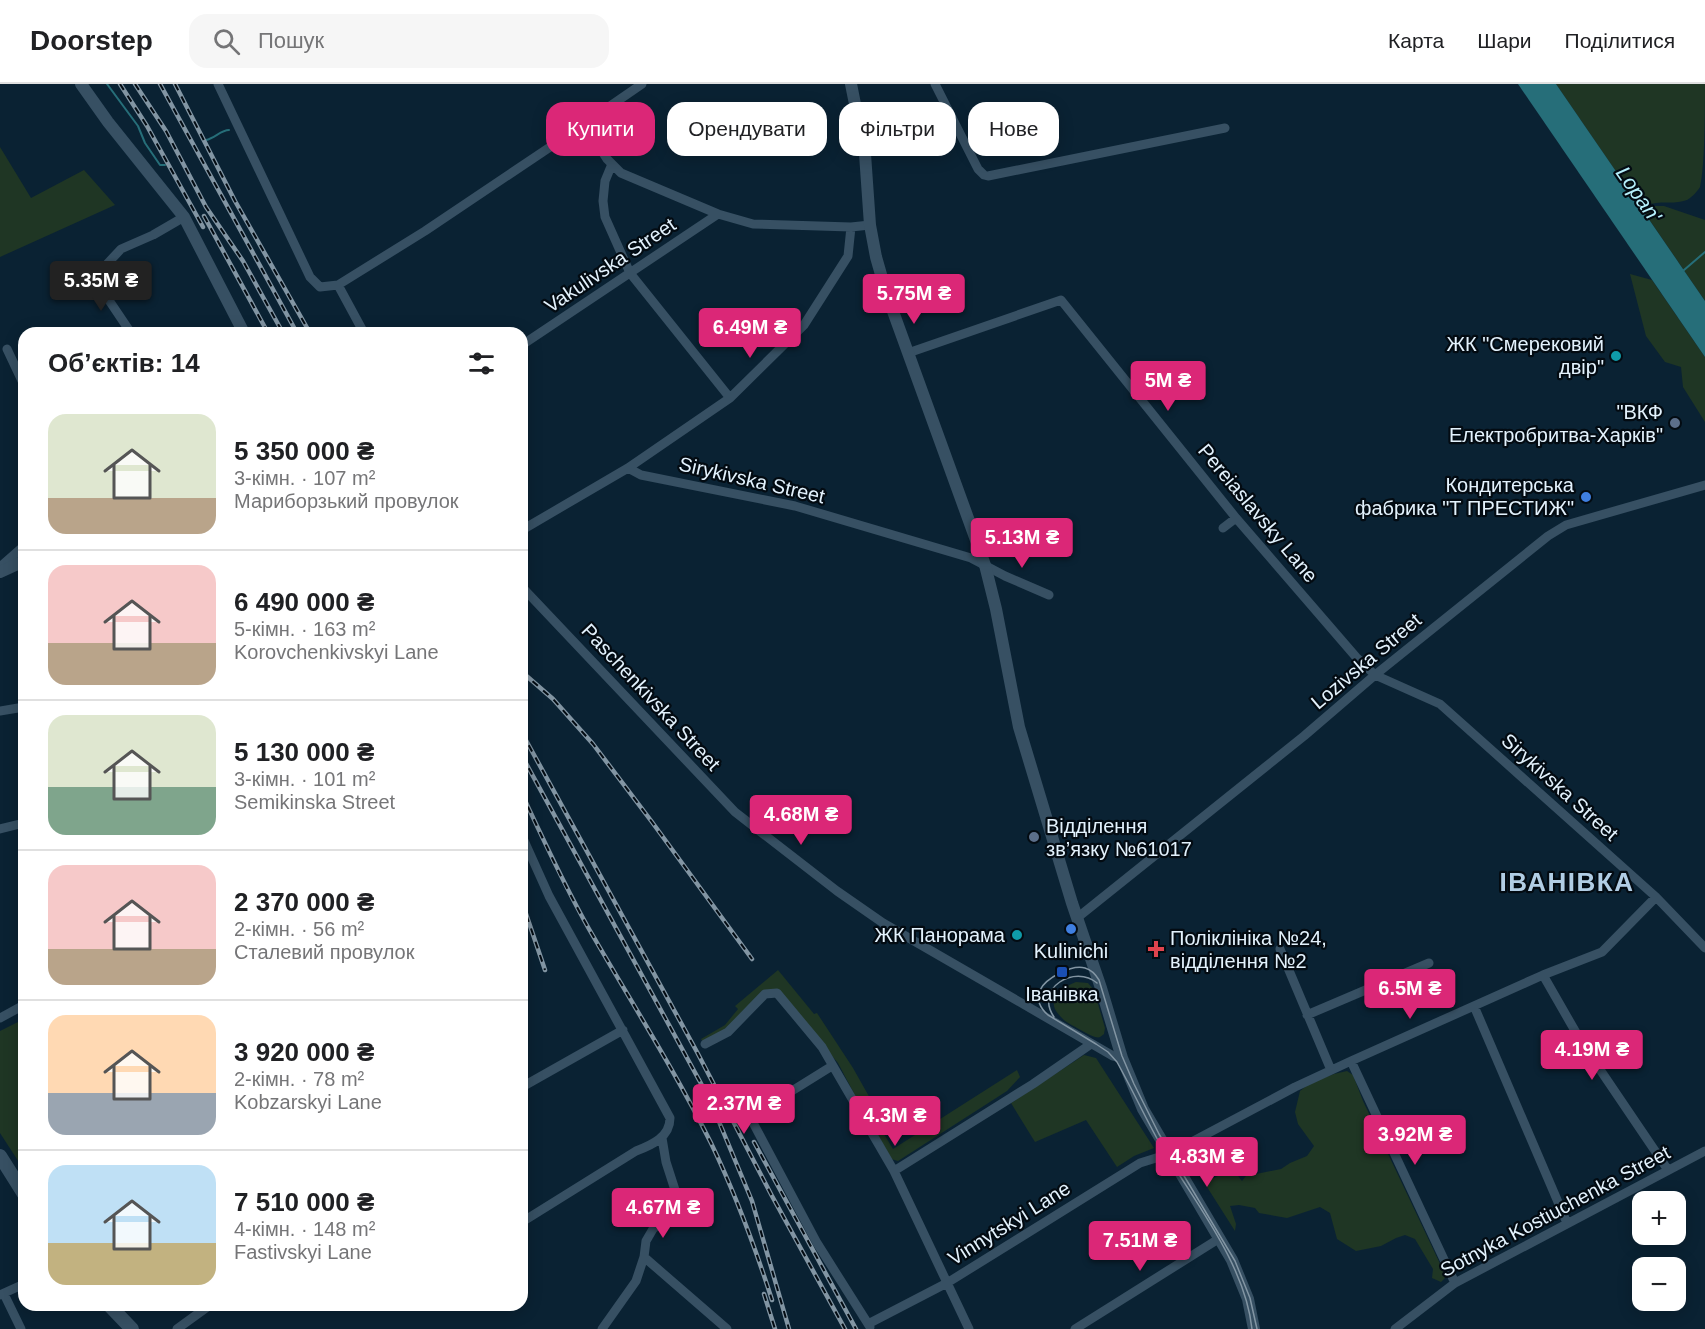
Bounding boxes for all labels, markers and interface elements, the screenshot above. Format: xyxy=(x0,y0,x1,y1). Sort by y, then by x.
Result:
search box xyxy=(189,14,609,68)
text: Doorstep xyxy=(30,25,153,56)
icon: search xyxy=(210,25,243,58)
text: Пошук xyxy=(258,28,324,53)
text: Карта xyxy=(1388,29,1444,52)
text: Шари xyxy=(1477,29,1532,52)
text: Поділитися xyxy=(1565,29,1675,52)
chip: Купити xyxy=(546,102,655,156)
chip: Орендувати xyxy=(667,102,827,156)
chip: Фільтри xyxy=(839,102,956,156)
chip: Нове xyxy=(968,102,1059,156)
water label: Lopan' xyxy=(1612,162,1667,227)
street label: Vakulivska Street xyxy=(540,213,680,317)
pin: 5.35M ₴ xyxy=(46,261,156,312)
text: 5.35M ₴ xyxy=(64,269,138,291)
pin: 5.75M ₴ xyxy=(859,274,969,325)
text: 5.75M ₴ xyxy=(877,282,951,304)
pin: 6.49M ₴ xyxy=(695,308,805,359)
text: 6.49M ₴ xyxy=(713,316,787,338)
place label: ЖК "Смерековий двір" xyxy=(1447,333,1604,378)
icon: filters xyxy=(465,347,498,380)
text: Об’єктів: 14 xyxy=(48,348,200,378)
marker: ЖК "Смерековий двір" xyxy=(1609,349,1623,363)
pin: 5M ₴ xyxy=(1132,361,1204,412)
text: 5M ₴ xyxy=(1145,369,1191,391)
place label: "ВКФ Електробритва-Харків" xyxy=(1449,401,1663,446)
marker: "ВКФ Електробритва-Харків" xyxy=(1668,416,1682,430)
text: 5 350 000 ₴ xyxy=(234,436,374,466)
icon: home xyxy=(96,438,168,510)
street label: Pereiaslavsky Lane xyxy=(1194,439,1322,587)
street label: Sirykivska Street xyxy=(677,453,827,508)
text: 3-кімн. · 107 m² xyxy=(234,467,375,489)
place label: Кондитерська фабрика "Т ПРЕСТИЖ" xyxy=(1355,474,1575,519)
text: Мариборзький провулок xyxy=(234,490,459,512)
marker: Кондитерська фабрика "Т ПРЕСТИЖ" xyxy=(1579,490,1593,504)
pin: 5.13M ₴ xyxy=(967,518,1077,569)
text: 5.13M ₴ xyxy=(985,526,1059,548)
text: 6 490 000 ₴ xyxy=(234,587,374,617)
icon: home xyxy=(96,589,168,661)
street label: Lozivska Street xyxy=(1307,608,1426,713)
text: 5-кімн. · 163 m² xyxy=(234,618,375,640)
street label: Paschenkivska Street xyxy=(577,619,725,775)
text: Korovchenkivskyi Lane xyxy=(234,641,439,663)
street label: Sirykivska Street xyxy=(1497,729,1623,845)
text: 5 130 000 ₴ xyxy=(234,737,374,767)
icon: home xyxy=(96,739,168,811)
text: 3-кімн. · 101 m² xyxy=(234,768,375,790)
text: Semikinska Street xyxy=(234,791,395,813)
pin: 4.68M ₴ xyxy=(746,795,856,846)
text: 4.68M ₴ xyxy=(764,803,838,825)
place label: Відділення зв’язку №61017 xyxy=(1046,815,1192,860)
marker: Відділення зв’язку №61017 xyxy=(1027,830,1041,844)
district label: ІВАНІВКА xyxy=(1500,867,1634,897)
text: 2 370 000 ₴ xyxy=(234,887,374,917)
icon: home xyxy=(96,889,168,961)
text: 2-кімн. · 56 m² xyxy=(234,918,364,940)
marker: Kulinichi xyxy=(1064,922,1078,936)
place label: ЖК Панорама xyxy=(875,924,1006,946)
place label: Поліклініка №24, відділення №2 xyxy=(1170,927,1327,972)
marker: ЖК Панорама xyxy=(1010,928,1024,942)
place label: Kulinichi xyxy=(1034,940,1108,962)
marker: Поліклініка №24, відділення №2 xyxy=(1147,940,1165,958)
text: Сталевий провулок xyxy=(234,941,414,963)
marker: Іванівка xyxy=(1055,965,1069,979)
pin: 6.5M ₴ xyxy=(1361,969,1459,1020)
text: 6.5M ₴ xyxy=(1378,977,1442,999)
place label: Іванівка xyxy=(1025,983,1100,1005)
pin: 4.19M ₴ xyxy=(1537,1030,1647,1081)
text: 3 920 000 ₴ xyxy=(234,1037,374,1067)
text: 4.19M ₴ xyxy=(1555,1038,1629,1060)
icon: home xyxy=(96,1039,168,1111)
text: 2-кімн. · 78 m² xyxy=(234,1068,364,1090)
pin: 2.37M ₴ xyxy=(689,1084,799,1135)
text: Kobzarskyi Lane xyxy=(234,1091,382,1113)
text: 2.37M ₴ xyxy=(707,1092,781,1114)
pin: 4.3M ₴ xyxy=(846,1096,944,1147)
text: 4.3M ₴ xyxy=(863,1104,927,1126)
pin: 3.92M ₴ xyxy=(1360,1115,1470,1166)
text: 3.92M ₴ xyxy=(1378,1123,1452,1145)
pin: 4.83M ₴ xyxy=(1152,1137,1262,1188)
street label: Sotnyka Kostiuchenka Street xyxy=(1436,1141,1674,1281)
text: 4.83M ₴ xyxy=(1170,1145,1244,1167)
street label: Vinnytskyi Lane xyxy=(944,1177,1074,1269)
text: 7 510 000 ₴ xyxy=(234,1187,374,1217)
pin: 4.67M ₴ xyxy=(608,1188,718,1239)
icon: home xyxy=(96,1189,168,1261)
map controls xyxy=(1632,1191,1686,1311)
button: + xyxy=(1632,1191,1686,1245)
text: 4.67M ₴ xyxy=(626,1196,700,1218)
text: 4-кімн. · 148 m² xyxy=(234,1218,375,1240)
pin: 7.51M ₴ xyxy=(1085,1221,1195,1272)
text: 7.51M ₴ xyxy=(1103,1229,1177,1251)
text: Fastivskyi Lane xyxy=(234,1241,372,1263)
button: − xyxy=(1632,1257,1686,1311)

